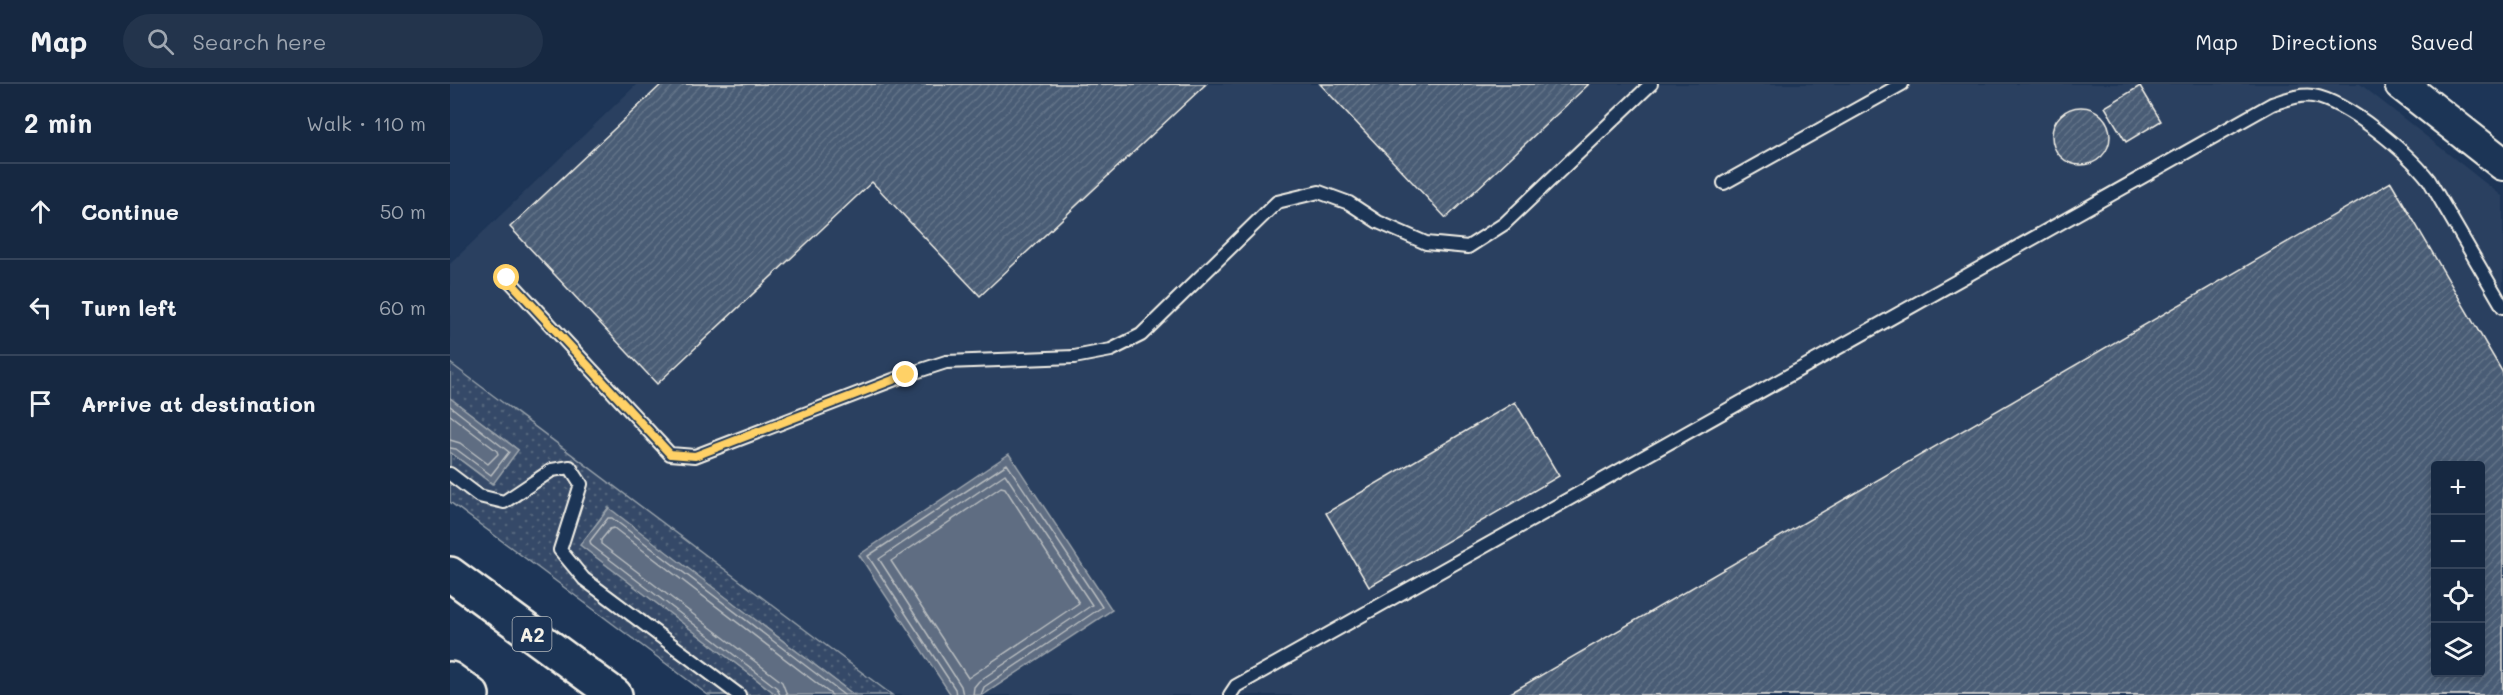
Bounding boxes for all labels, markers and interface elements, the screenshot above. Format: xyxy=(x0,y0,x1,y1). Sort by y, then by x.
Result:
search box xyxy=(123,14,543,68)
text: Map xyxy=(30,23,87,59)
icon: search xyxy=(144,25,177,58)
text: Search here xyxy=(192,27,326,56)
text: Map xyxy=(2195,28,2238,55)
text: Directions xyxy=(2271,28,2378,55)
text: Saved xyxy=(2411,28,2473,55)
text: 2 min xyxy=(24,106,92,140)
text: Walk · 110 m xyxy=(306,110,426,136)
icon: ahead xyxy=(24,195,57,228)
text: Continue xyxy=(81,197,179,226)
text: 50 m xyxy=(380,198,426,224)
route start xyxy=(493,264,519,290)
icon: left xyxy=(24,291,57,324)
text: Turn left xyxy=(81,293,177,322)
text: 60 m xyxy=(379,294,426,320)
route end xyxy=(892,361,918,387)
icon: arrive xyxy=(24,387,57,420)
text: Arrive at destination xyxy=(81,389,316,418)
map controls xyxy=(2431,461,2485,677)
button: + xyxy=(2431,461,2485,515)
button: − xyxy=(2431,515,2485,569)
button: locate xyxy=(2431,569,2485,623)
road number: A2 xyxy=(512,617,551,651)
button: layers xyxy=(2431,623,2485,677)

